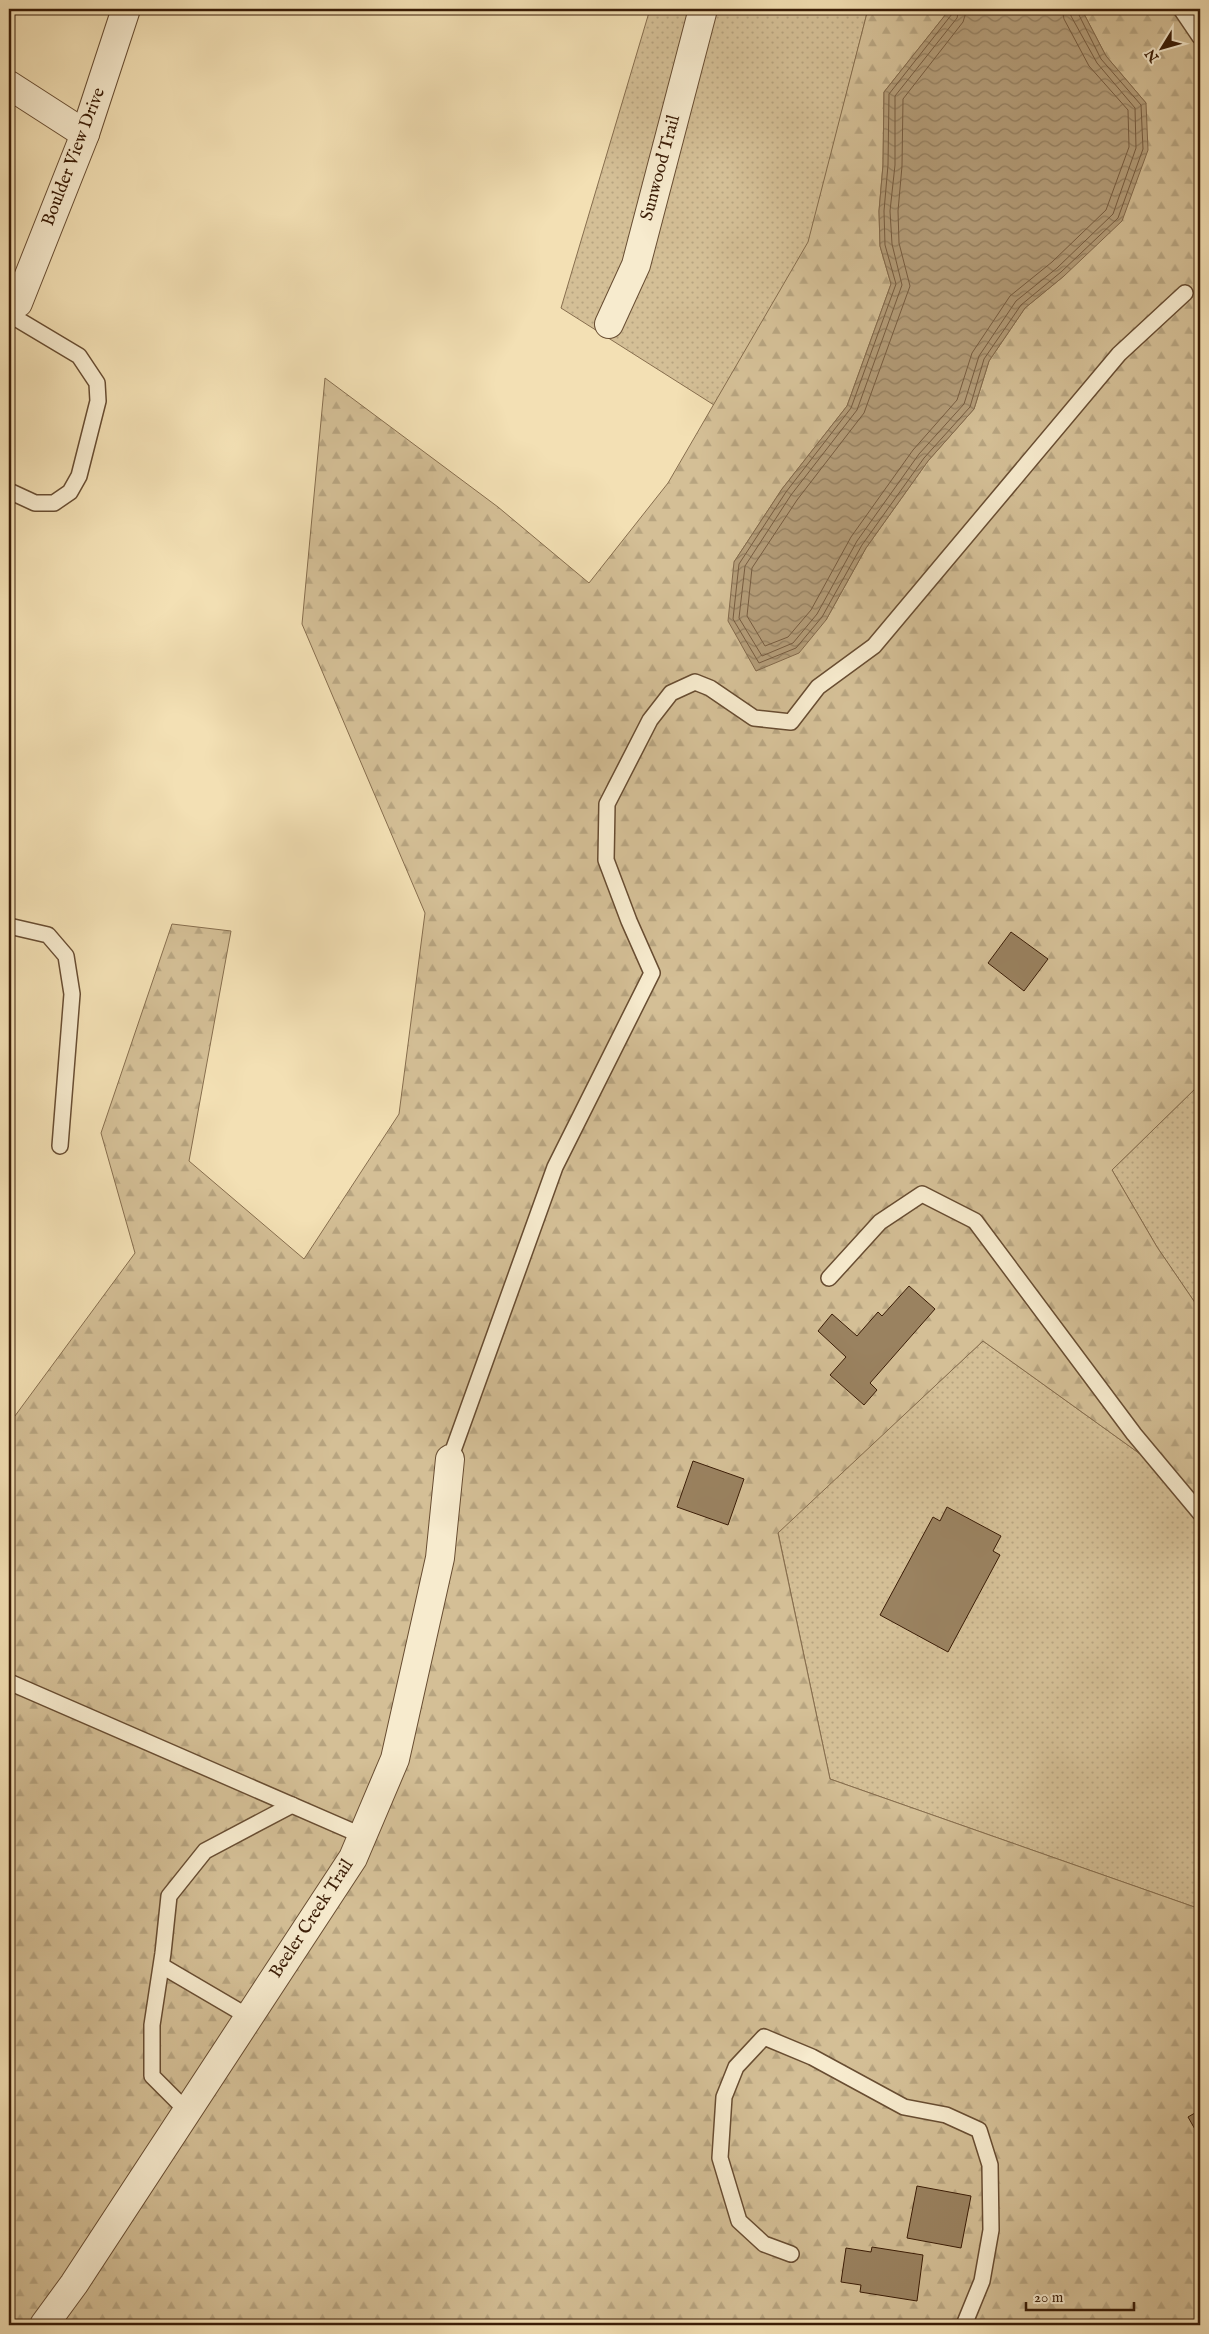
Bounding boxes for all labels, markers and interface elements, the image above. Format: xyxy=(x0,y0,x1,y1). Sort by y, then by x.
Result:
north arrow xyxy=(1136,22,1186,72)
text: N xyxy=(1142,45,1164,66)
street label: Boulder View Drive xyxy=(37,84,111,230)
street label: Sunwood Trail xyxy=(636,113,686,223)
street label: Beeler Creek Trail xyxy=(265,1855,359,1983)
scale bar xyxy=(1026,2279,1134,2311)
text: 20 m xyxy=(1034,2288,1064,2307)

